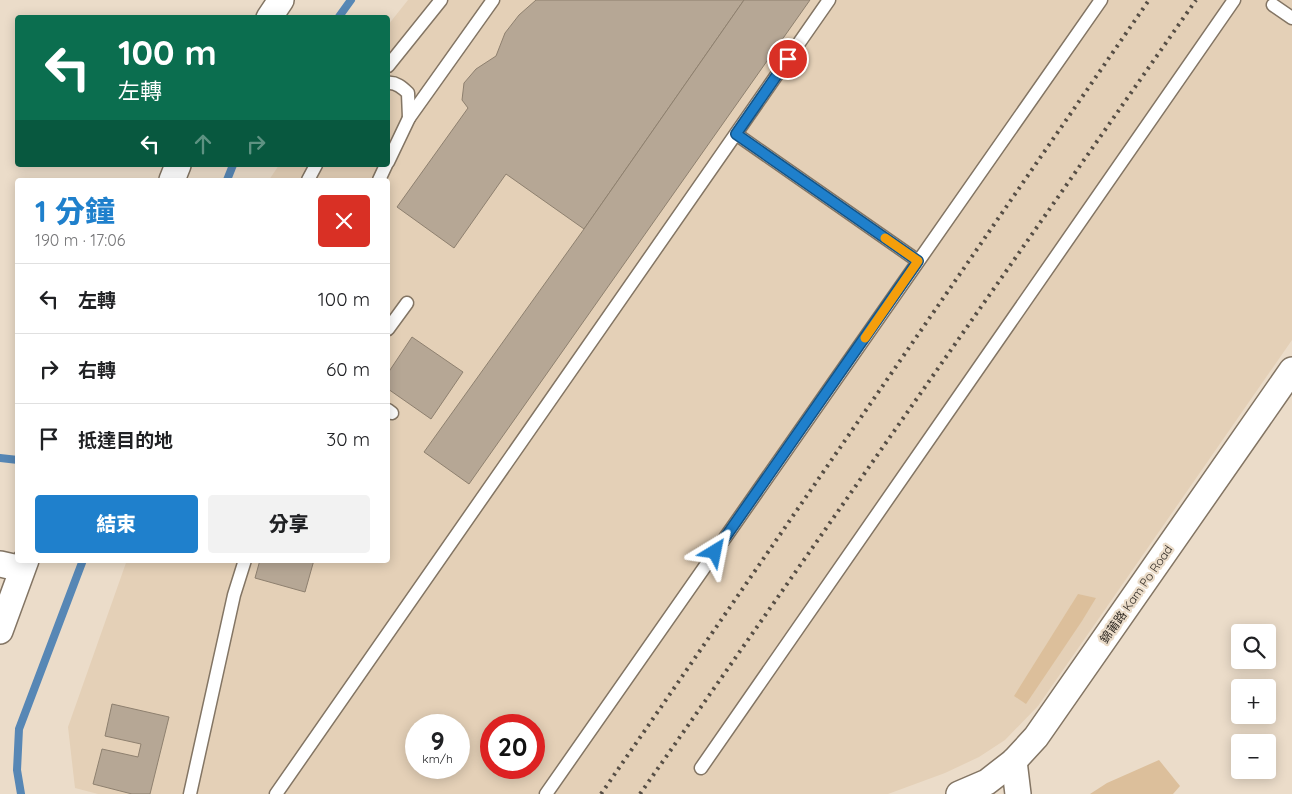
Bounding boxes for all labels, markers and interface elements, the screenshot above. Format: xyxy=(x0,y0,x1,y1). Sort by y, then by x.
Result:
text: 100 m xyxy=(118,30,217,74)
icon: left xyxy=(35,35,100,100)
pin xyxy=(767,38,809,80)
icon: arrive xyxy=(774,45,802,73)
text: 左轉 xyxy=(118,77,162,105)
icon: left xyxy=(136,130,164,158)
icon: ahead xyxy=(189,130,217,158)
icon: right xyxy=(242,130,270,158)
text: 1 分鐘 xyxy=(35,192,115,230)
button: close xyxy=(318,195,370,247)
text: 190 m · 17:06 xyxy=(35,230,125,250)
icon: left xyxy=(35,285,63,313)
text: 100 m xyxy=(318,287,370,311)
text: 左轉 xyxy=(78,288,116,312)
icon: right xyxy=(35,355,63,383)
text: 60 m xyxy=(326,357,370,381)
text: 右轉 xyxy=(78,358,116,382)
icon: arrive xyxy=(35,425,63,453)
text: 30 m xyxy=(326,427,370,451)
text: 抵達目的地 xyxy=(78,428,173,452)
button: 結束 xyxy=(35,495,198,553)
button: 分享 xyxy=(208,495,370,553)
position arrow xyxy=(688,525,740,577)
street label: 錦莆路 Kam Po Road xyxy=(1097,542,1175,646)
map controls xyxy=(1231,624,1276,779)
button: search xyxy=(1231,624,1276,669)
button: + xyxy=(1231,679,1276,724)
speed limit sign: 20 xyxy=(480,714,545,779)
text: 9 xyxy=(430,725,445,756)
button: − xyxy=(1231,734,1276,779)
text: km/h xyxy=(422,751,453,766)

